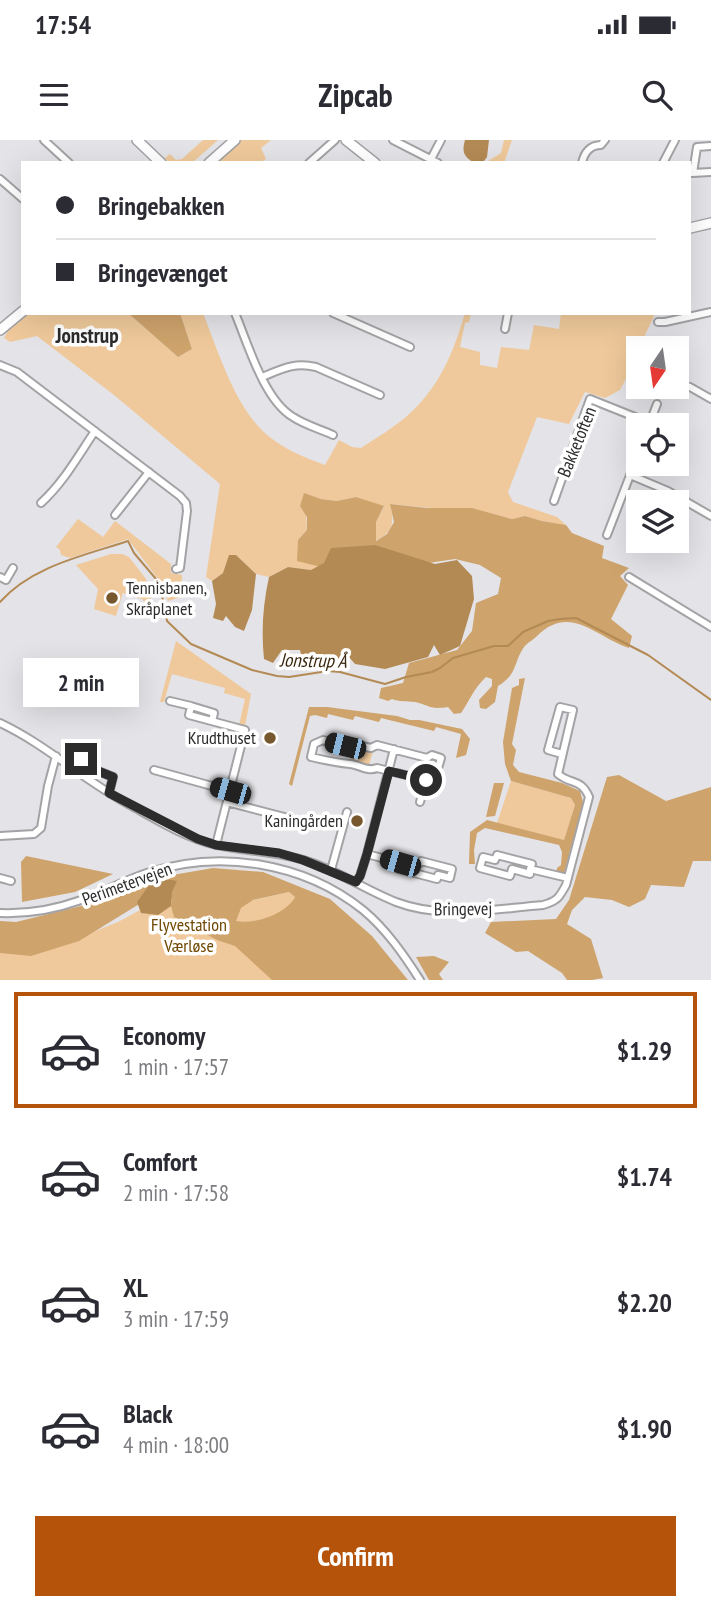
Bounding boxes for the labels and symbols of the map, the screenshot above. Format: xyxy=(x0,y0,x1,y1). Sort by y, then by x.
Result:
district label: Jonstrup xyxy=(54,322,119,349)
north arrow xyxy=(626,336,690,399)
street label: Bakketoften xyxy=(552,403,601,480)
place label: Tennisbanen, Skråplanet xyxy=(126,576,207,620)
marker: Tennisbanen, Skråplanet xyxy=(104,590,120,606)
water label: Jonstrup Å xyxy=(278,647,349,673)
callout: 2 min xyxy=(23,658,139,706)
place label: Krudthuset xyxy=(188,726,256,749)
marker: Krudthuset xyxy=(262,730,278,746)
car xyxy=(323,731,368,761)
route end xyxy=(65,743,97,775)
route start xyxy=(410,764,442,796)
car xyxy=(207,775,254,807)
place label: Kaningården xyxy=(265,809,343,832)
marker: Kaningården xyxy=(349,813,365,829)
car xyxy=(377,847,424,879)
street label: Perimetervejen xyxy=(79,857,175,910)
street label: Bringevej xyxy=(434,896,492,921)
park label: Flyvestation Værløse xyxy=(151,913,227,957)

